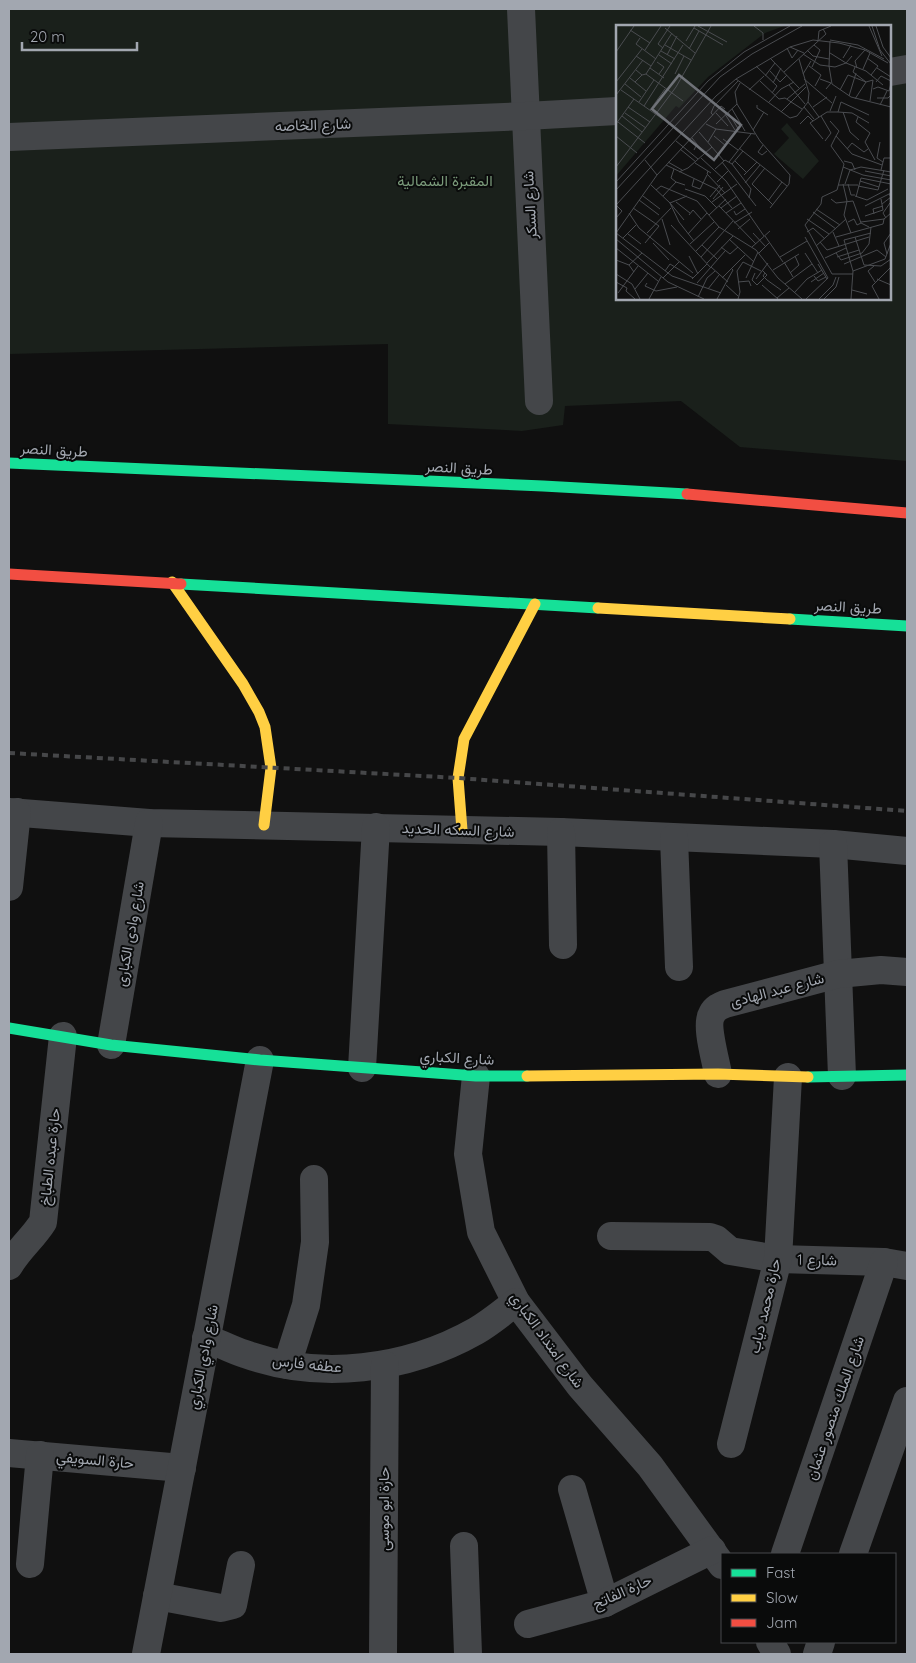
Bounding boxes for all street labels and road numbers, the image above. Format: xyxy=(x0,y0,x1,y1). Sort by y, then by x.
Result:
street label: شارع الخاصه xyxy=(274,114,352,137)
street label: شارع السكر xyxy=(518,170,543,241)
street label: طريق النصر xyxy=(19,438,88,462)
street label: طريق النصر xyxy=(424,456,493,480)
street label: طريق النصر xyxy=(813,595,882,619)
street label: شارع السكه الحديد xyxy=(401,818,515,843)
street label: شارع وادى الكبارى xyxy=(111,880,150,988)
street label: شارع عبد الهادى xyxy=(728,968,827,1013)
street label: شارع الكباري xyxy=(419,1046,495,1073)
street label: حارة عبده الطباخ xyxy=(35,1107,66,1207)
street label: شارع 1 xyxy=(797,1250,837,1271)
street label: حارة محمد دياب xyxy=(744,1257,785,1355)
street label: شارع امتداد الكباري xyxy=(503,1288,589,1394)
street label: شارع وادي الكباري xyxy=(183,1303,226,1412)
street label: شارع الملك منصور عثمان xyxy=(801,1333,870,1483)
street label: عطفه فارس xyxy=(271,1350,343,1378)
street label: حارة السويفي xyxy=(55,1447,135,1476)
street label: حارة ابو موسى xyxy=(374,1467,394,1551)
street label: حارة الفاتح xyxy=(589,1570,655,1615)

